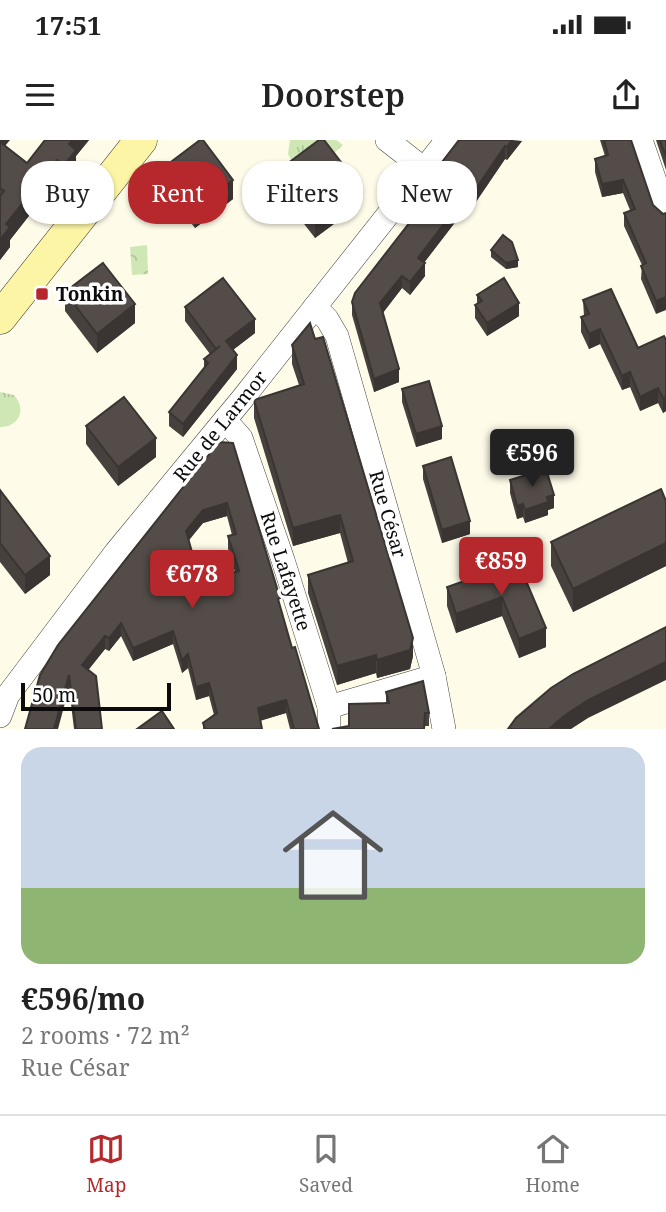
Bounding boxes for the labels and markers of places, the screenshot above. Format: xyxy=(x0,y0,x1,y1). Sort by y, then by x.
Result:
place label: Tonkin xyxy=(56,281,124,307)
marker: Tonkin xyxy=(34,286,50,302)
pin: €596 xyxy=(491,430,573,489)
pin: €859 xyxy=(460,538,542,597)
pin: €678 xyxy=(151,550,233,610)

